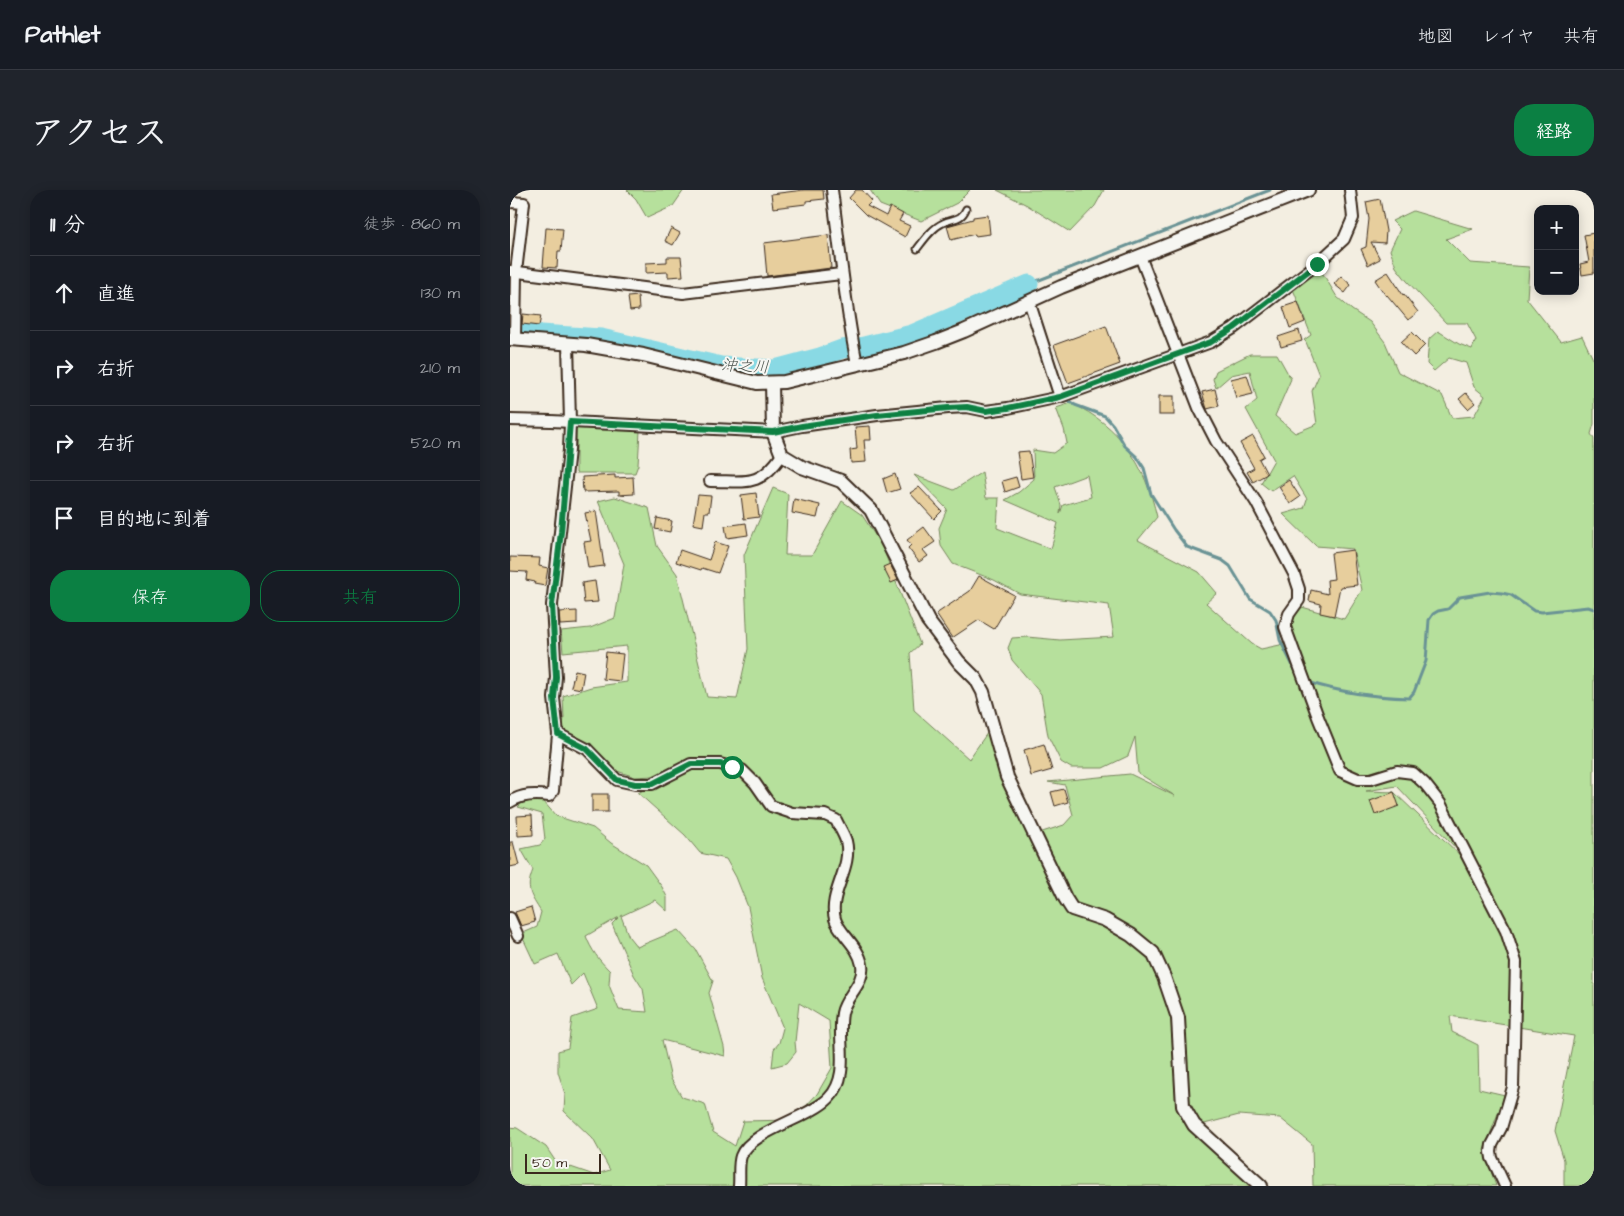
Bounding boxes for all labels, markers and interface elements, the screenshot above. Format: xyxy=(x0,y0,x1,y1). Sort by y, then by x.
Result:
text: Pathlet xyxy=(25,18,101,52)
text: 地図 xyxy=(1418,24,1454,49)
text: レイヤ xyxy=(1482,24,1535,49)
text: 共有 xyxy=(1563,24,1599,49)
button: 経路 xyxy=(1514,104,1594,156)
text: アクセス xyxy=(30,109,168,158)
map controls xyxy=(1534,205,1579,295)
button: + xyxy=(1534,205,1579,250)
text: 11 分 xyxy=(50,210,85,239)
text: 徒歩 · 860 m xyxy=(364,213,460,235)
button: − xyxy=(1534,250,1579,295)
route end xyxy=(1306,253,1329,276)
icon: ahead xyxy=(50,279,78,307)
text: 直進 xyxy=(97,281,135,308)
text: 130 m xyxy=(421,282,460,304)
icon: right xyxy=(50,354,78,382)
water label: 沖之川 xyxy=(720,354,770,378)
text: 右折 xyxy=(97,356,135,383)
text: 210 m xyxy=(420,357,460,379)
icon: right xyxy=(50,429,78,457)
text: 右折 xyxy=(97,431,135,458)
text: 520 m xyxy=(411,432,460,454)
icon: arrive xyxy=(50,504,78,532)
text: 目的地に到着 xyxy=(97,506,211,533)
button: 保存 xyxy=(50,570,250,622)
button: 共有 xyxy=(260,570,460,622)
route start xyxy=(721,756,744,779)
scale bar xyxy=(525,1151,601,1174)
text: 50 m xyxy=(532,1153,567,1173)

